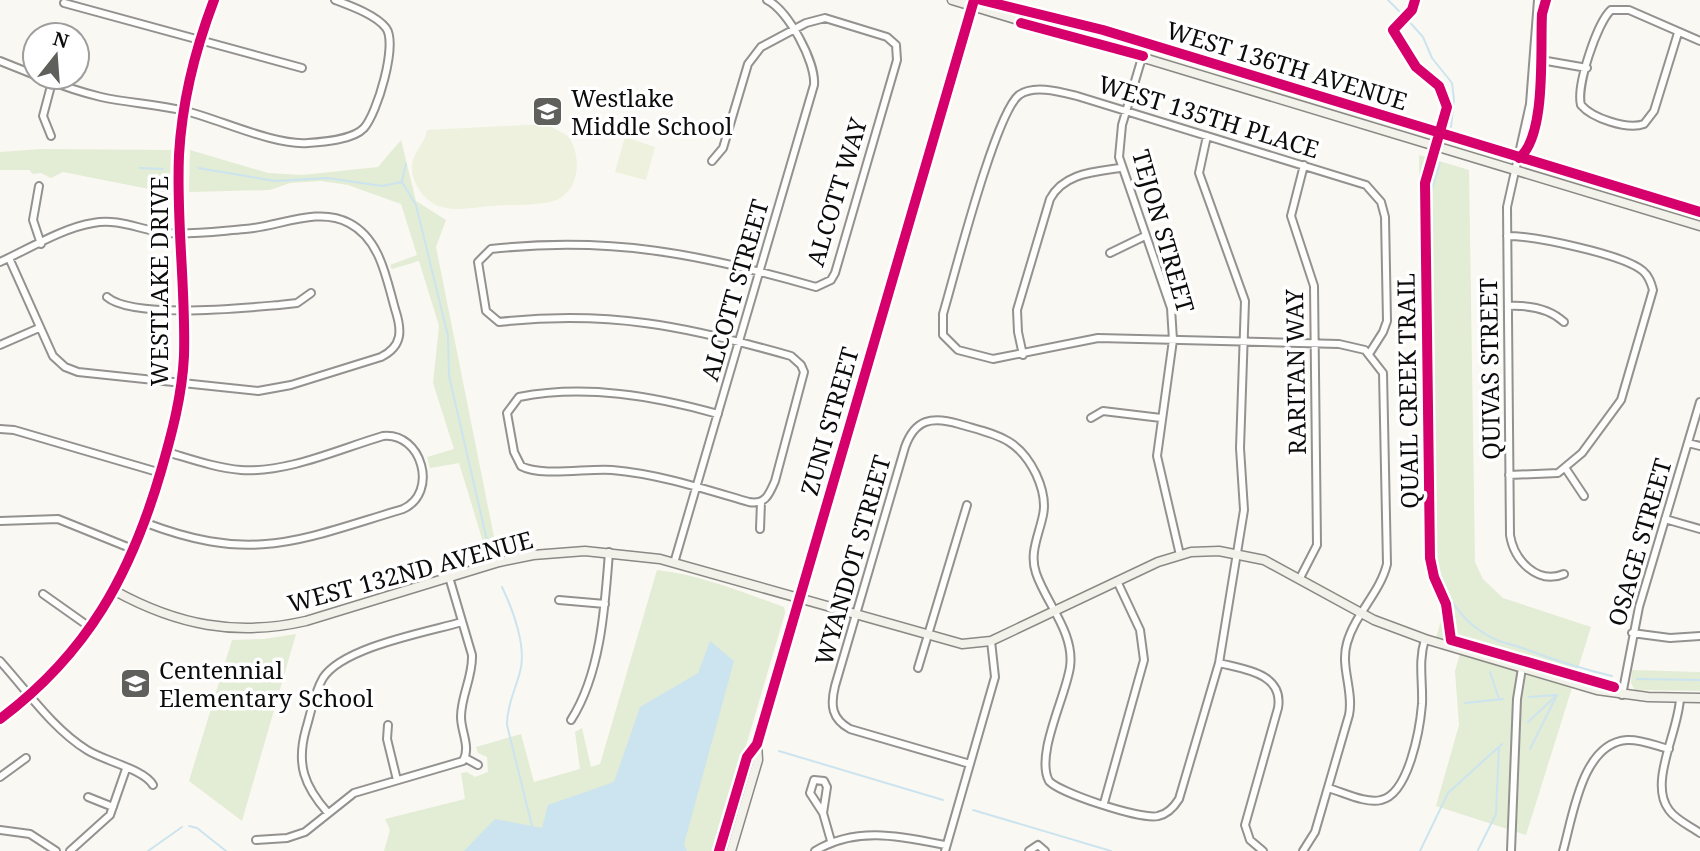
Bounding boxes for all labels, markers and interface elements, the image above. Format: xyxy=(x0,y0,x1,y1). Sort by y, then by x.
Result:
street label: WEST 136TH AVENUE xyxy=(1162,13,1412,117)
north arrow xyxy=(21,21,91,91)
text: N xyxy=(50,25,72,54)
street label: WEST 135TH PLACE xyxy=(1094,67,1324,165)
place label: Westlake Middle School xyxy=(571,81,733,142)
school or university icon: Westlake Middle School xyxy=(531,94,565,128)
street label: ALCOTT WAY xyxy=(798,113,874,270)
street label: TEJON STREET xyxy=(1125,146,1203,317)
street label: WESTLAKE DRIVE xyxy=(142,176,175,386)
street label: ALCOTT STREET xyxy=(692,195,776,385)
street label: QUAIL CREEK TRAIL xyxy=(1388,273,1426,509)
street label: QUIVAS STREET xyxy=(1471,277,1507,460)
street label: RARITAN WAY xyxy=(1277,288,1313,455)
street label: ZUNI STREET xyxy=(792,343,866,499)
street label: WYANDOT STREET xyxy=(806,451,898,669)
street label: OSAGE STREET xyxy=(1599,454,1679,630)
street label: WEST 132ND AVENUE xyxy=(284,522,536,620)
place label: Centennial Elementary School xyxy=(159,653,374,714)
school or university icon: Centennial Elementary School xyxy=(119,666,153,700)

